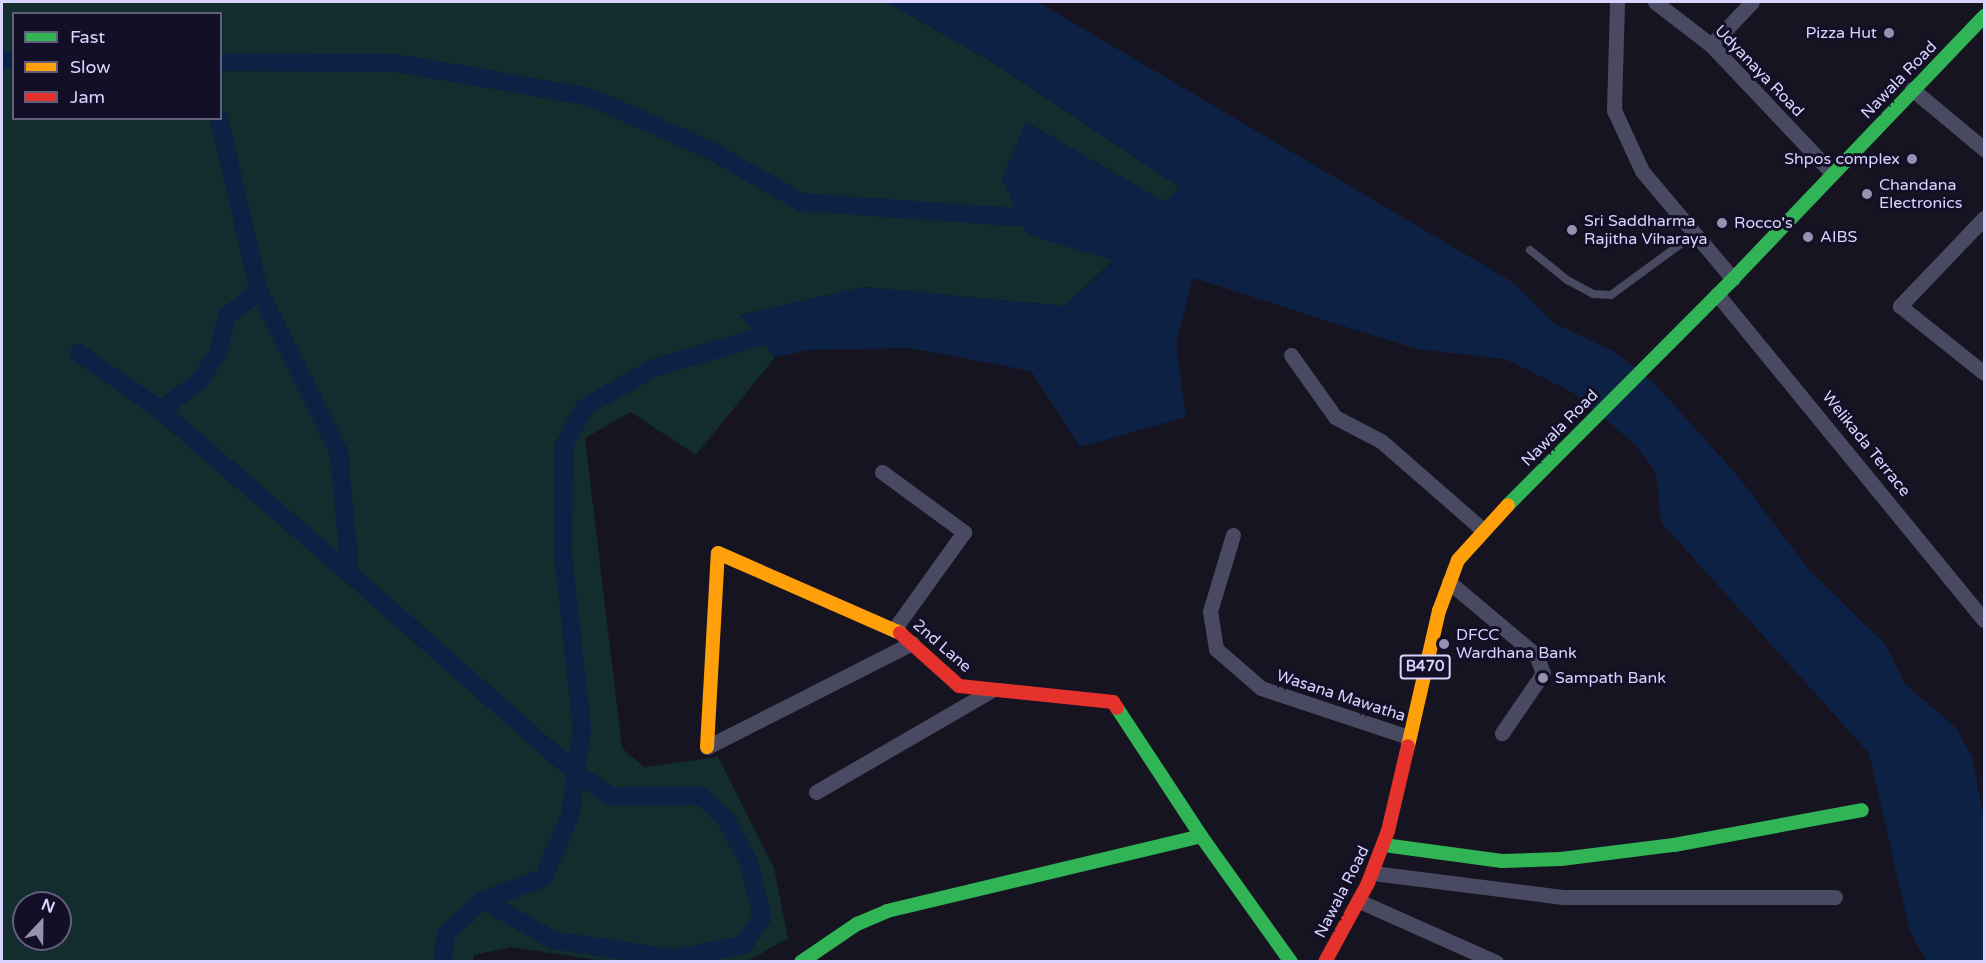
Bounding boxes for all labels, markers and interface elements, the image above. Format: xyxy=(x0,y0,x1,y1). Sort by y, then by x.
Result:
legend xyxy=(12,12,222,120)
street label: Udyanaya Road xyxy=(1710,21,1808,121)
place label: Pizza Hut xyxy=(1806,23,1877,43)
text: Fast xyxy=(70,26,105,48)
marker: Pizza Hut xyxy=(1882,26,1896,40)
street label: Nawala Road xyxy=(1857,37,1941,123)
text: Slow xyxy=(70,56,111,78)
text: Jam xyxy=(70,86,105,108)
place label: Shpos complex xyxy=(1784,149,1900,169)
marker: Shpos complex xyxy=(1905,152,1919,166)
place label: Chandana Electronics xyxy=(1879,175,1962,213)
marker: Chandana Electronics xyxy=(1860,187,1874,201)
place label: Sri Saddharma Rajitha Viharaya xyxy=(1584,211,1708,249)
place label: Rocco's xyxy=(1734,213,1793,233)
marker: Rocco's xyxy=(1715,216,1729,230)
marker: Sri Saddharma Rajitha Viharaya xyxy=(1565,223,1579,237)
place label: AIBS xyxy=(1820,227,1857,247)
marker: AIBS xyxy=(1801,230,1815,244)
street label: Nawala Road xyxy=(1518,386,1602,470)
street label: Welikada Terrace xyxy=(1818,388,1914,500)
street label: 2nd Lane xyxy=(909,615,975,677)
place label: DFCC Wardhana Bank xyxy=(1456,625,1577,663)
marker: DFCC Wardhana Bank xyxy=(1437,637,1451,651)
road number: B470 xyxy=(1400,655,1450,679)
street label: Wasana Mawatha xyxy=(1274,666,1408,726)
place label: Sampath Bank xyxy=(1555,668,1666,688)
marker: Sampath Bank xyxy=(1536,671,1550,685)
street label: Nawala Road xyxy=(1311,843,1373,941)
north arrow xyxy=(12,891,72,951)
text: N xyxy=(38,894,58,918)

